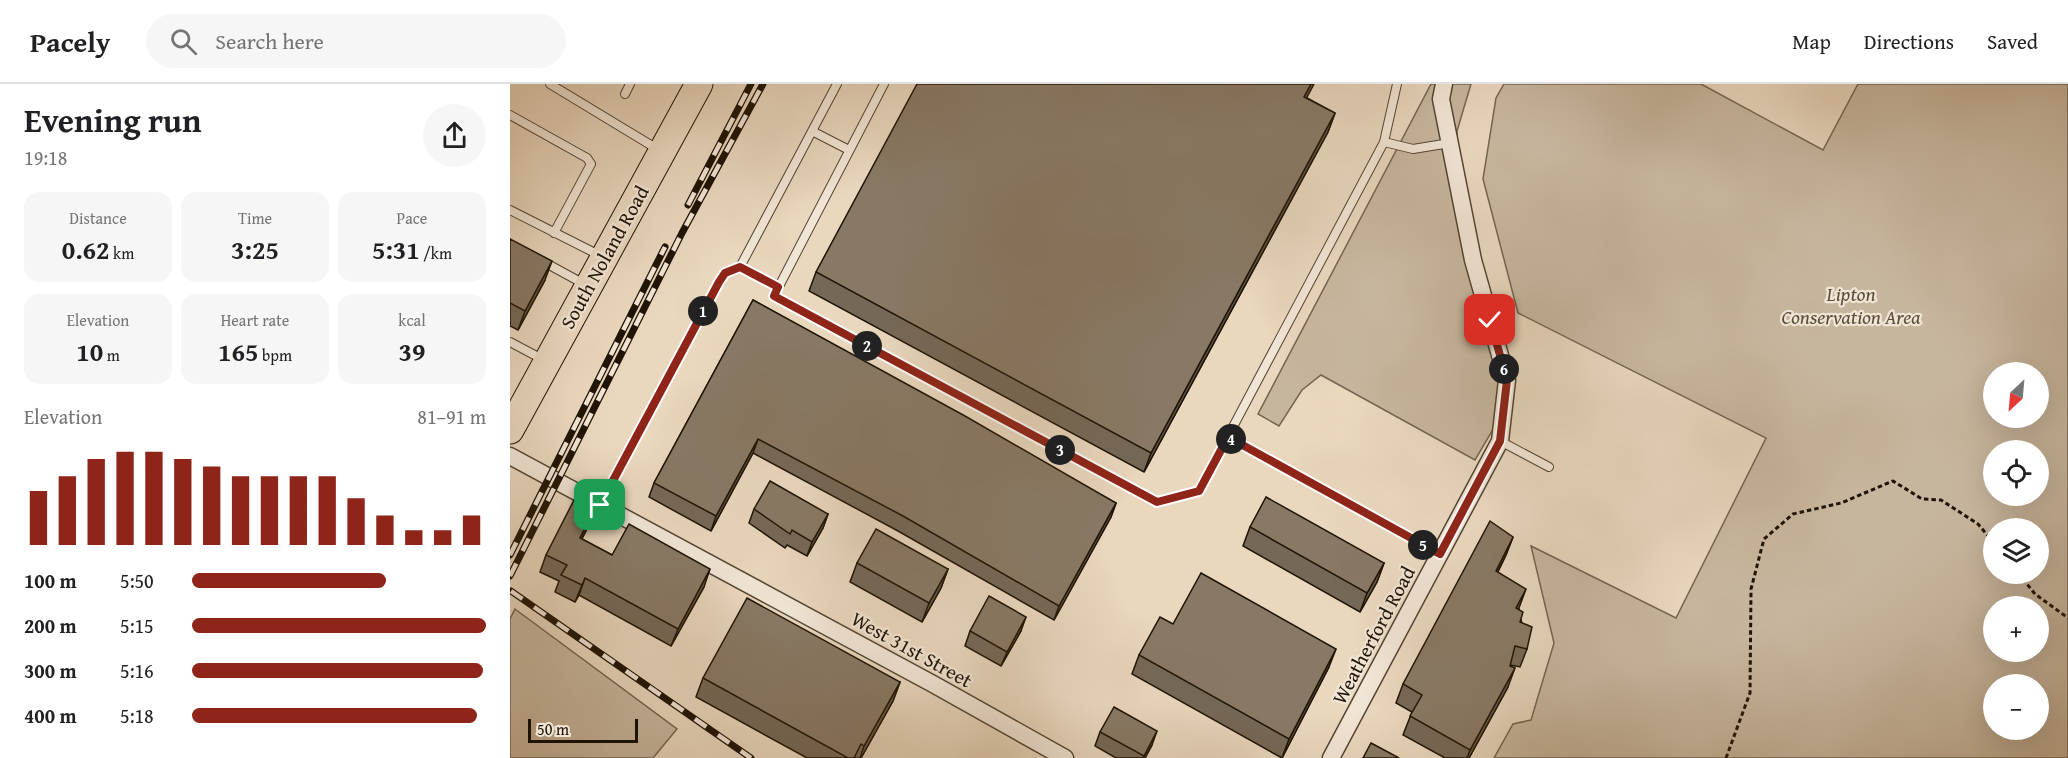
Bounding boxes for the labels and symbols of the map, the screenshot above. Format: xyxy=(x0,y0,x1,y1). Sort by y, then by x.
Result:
street label: South Noland Road xyxy=(553,180,656,334)
park label: Lipton Conservation Area xyxy=(1781,279,1921,331)
pin xyxy=(1464,294,1515,345)
pin: 1 xyxy=(688,296,718,326)
pin: 2 xyxy=(852,331,882,361)
pin: 6 xyxy=(1489,354,1519,384)
north arrow xyxy=(1983,362,2049,428)
pin: 4 xyxy=(1216,424,1246,454)
pin: 3 xyxy=(1045,435,1075,465)
pin xyxy=(574,479,625,530)
pin: 5 xyxy=(1408,530,1438,560)
street label: Weatherford Road xyxy=(1324,561,1422,709)
street label: West 31st Street xyxy=(846,604,978,694)
scale bar xyxy=(528,716,638,744)

